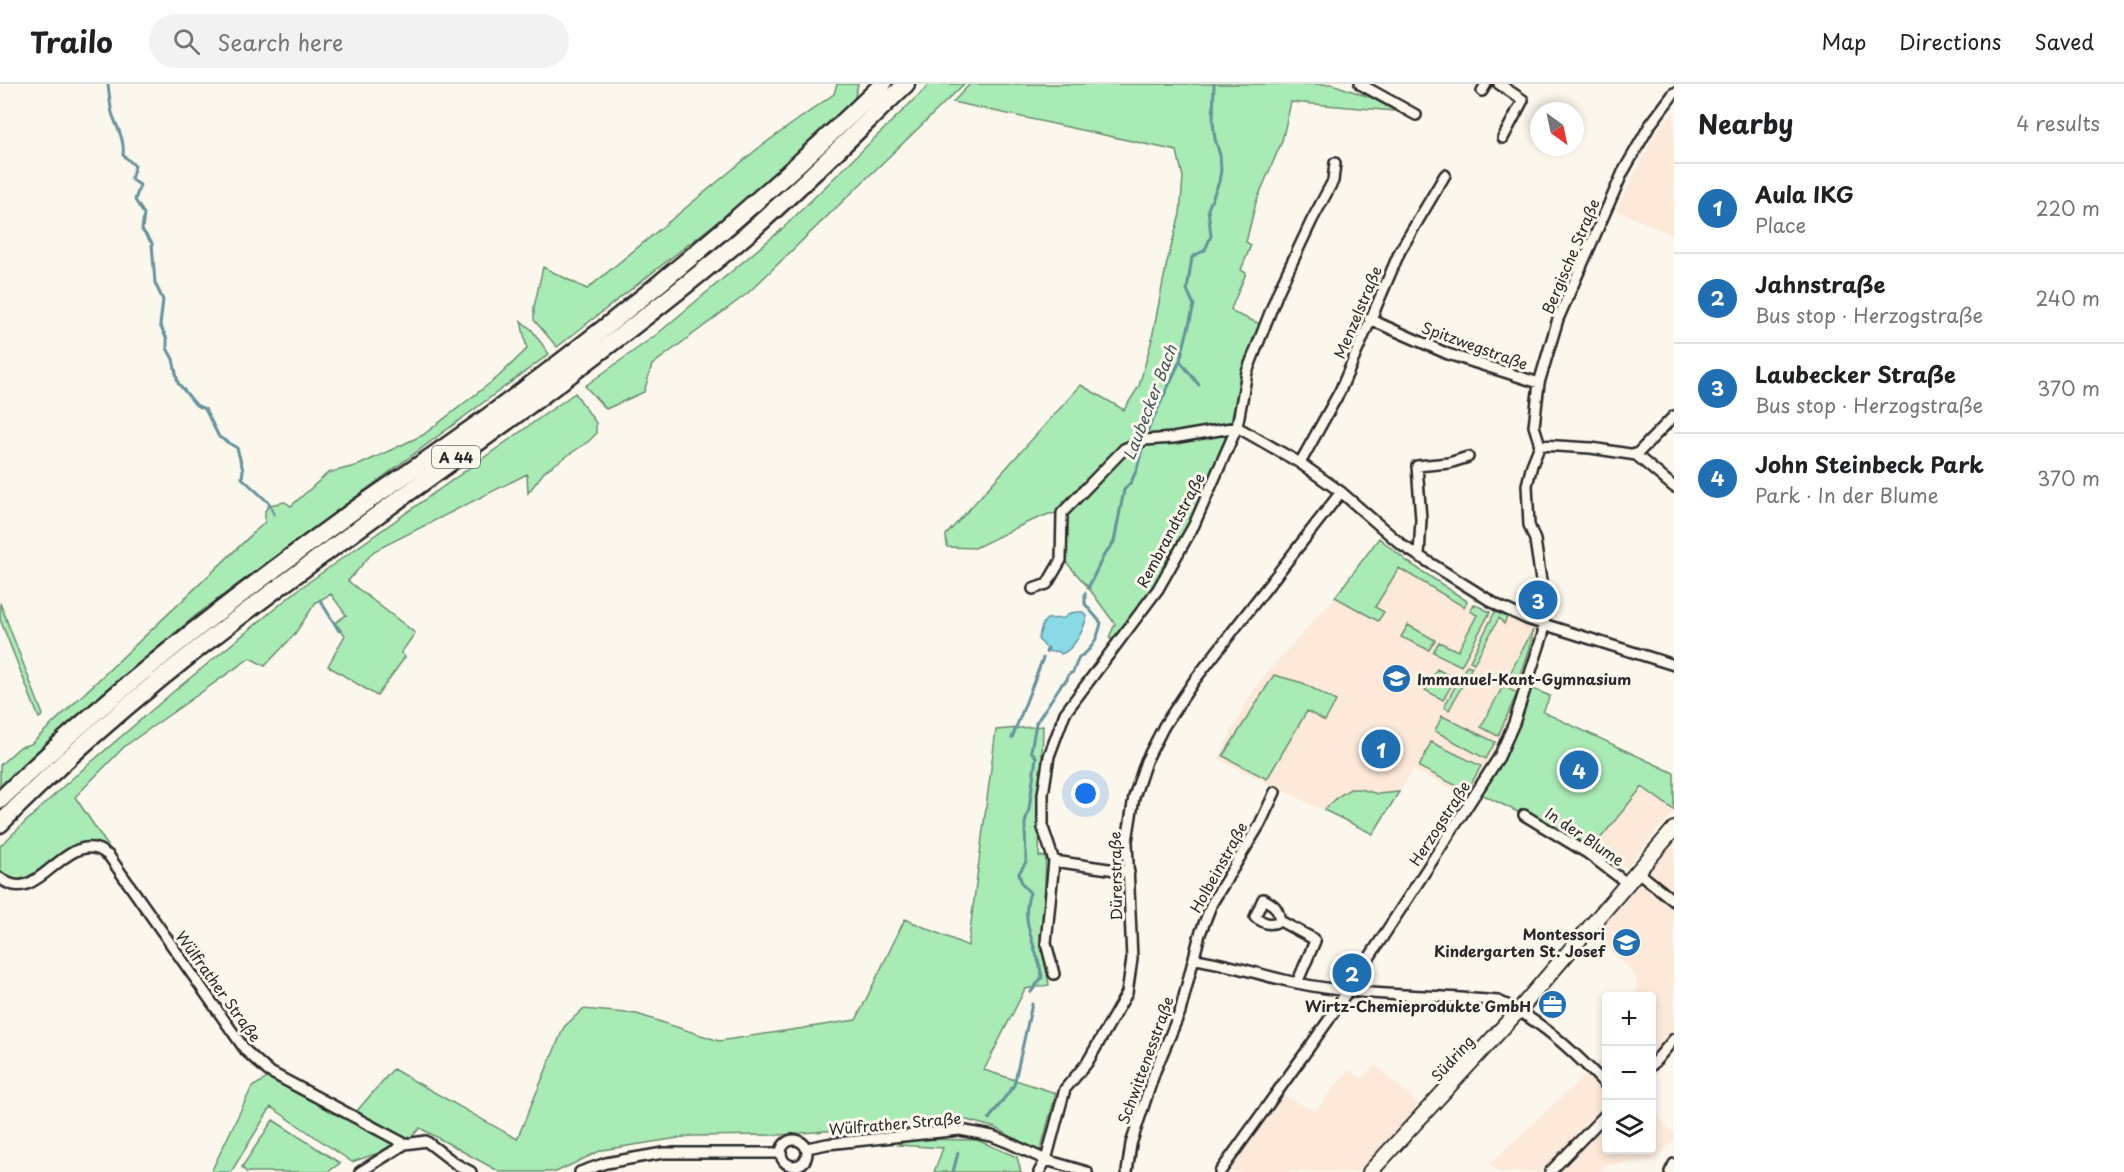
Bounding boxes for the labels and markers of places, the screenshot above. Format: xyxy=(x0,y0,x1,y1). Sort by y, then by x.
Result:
pin: 3 xyxy=(1518,578,1558,622)
school or university icon: Immanuel-Kant-Gymnasium xyxy=(1380,662,1412,694)
place label: Immanuel-Kant-Gymnasium xyxy=(1417,667,1631,690)
pin: 1 xyxy=(1362,726,1400,772)
pin: 4 xyxy=(1560,748,1598,792)
place label: Montessori Kindergarten St. Josef xyxy=(1434,922,1607,962)
school or university icon: Montessori Kindergarten St. Josef xyxy=(1610,926,1642,958)
pin: 2 xyxy=(1332,950,1372,996)
office icon: Wirtz-Chemieprodukte GmbH xyxy=(1536,989,1568,1021)
place label: Wirtz-Chemieprodukte GmbH xyxy=(1305,994,1531,1017)

